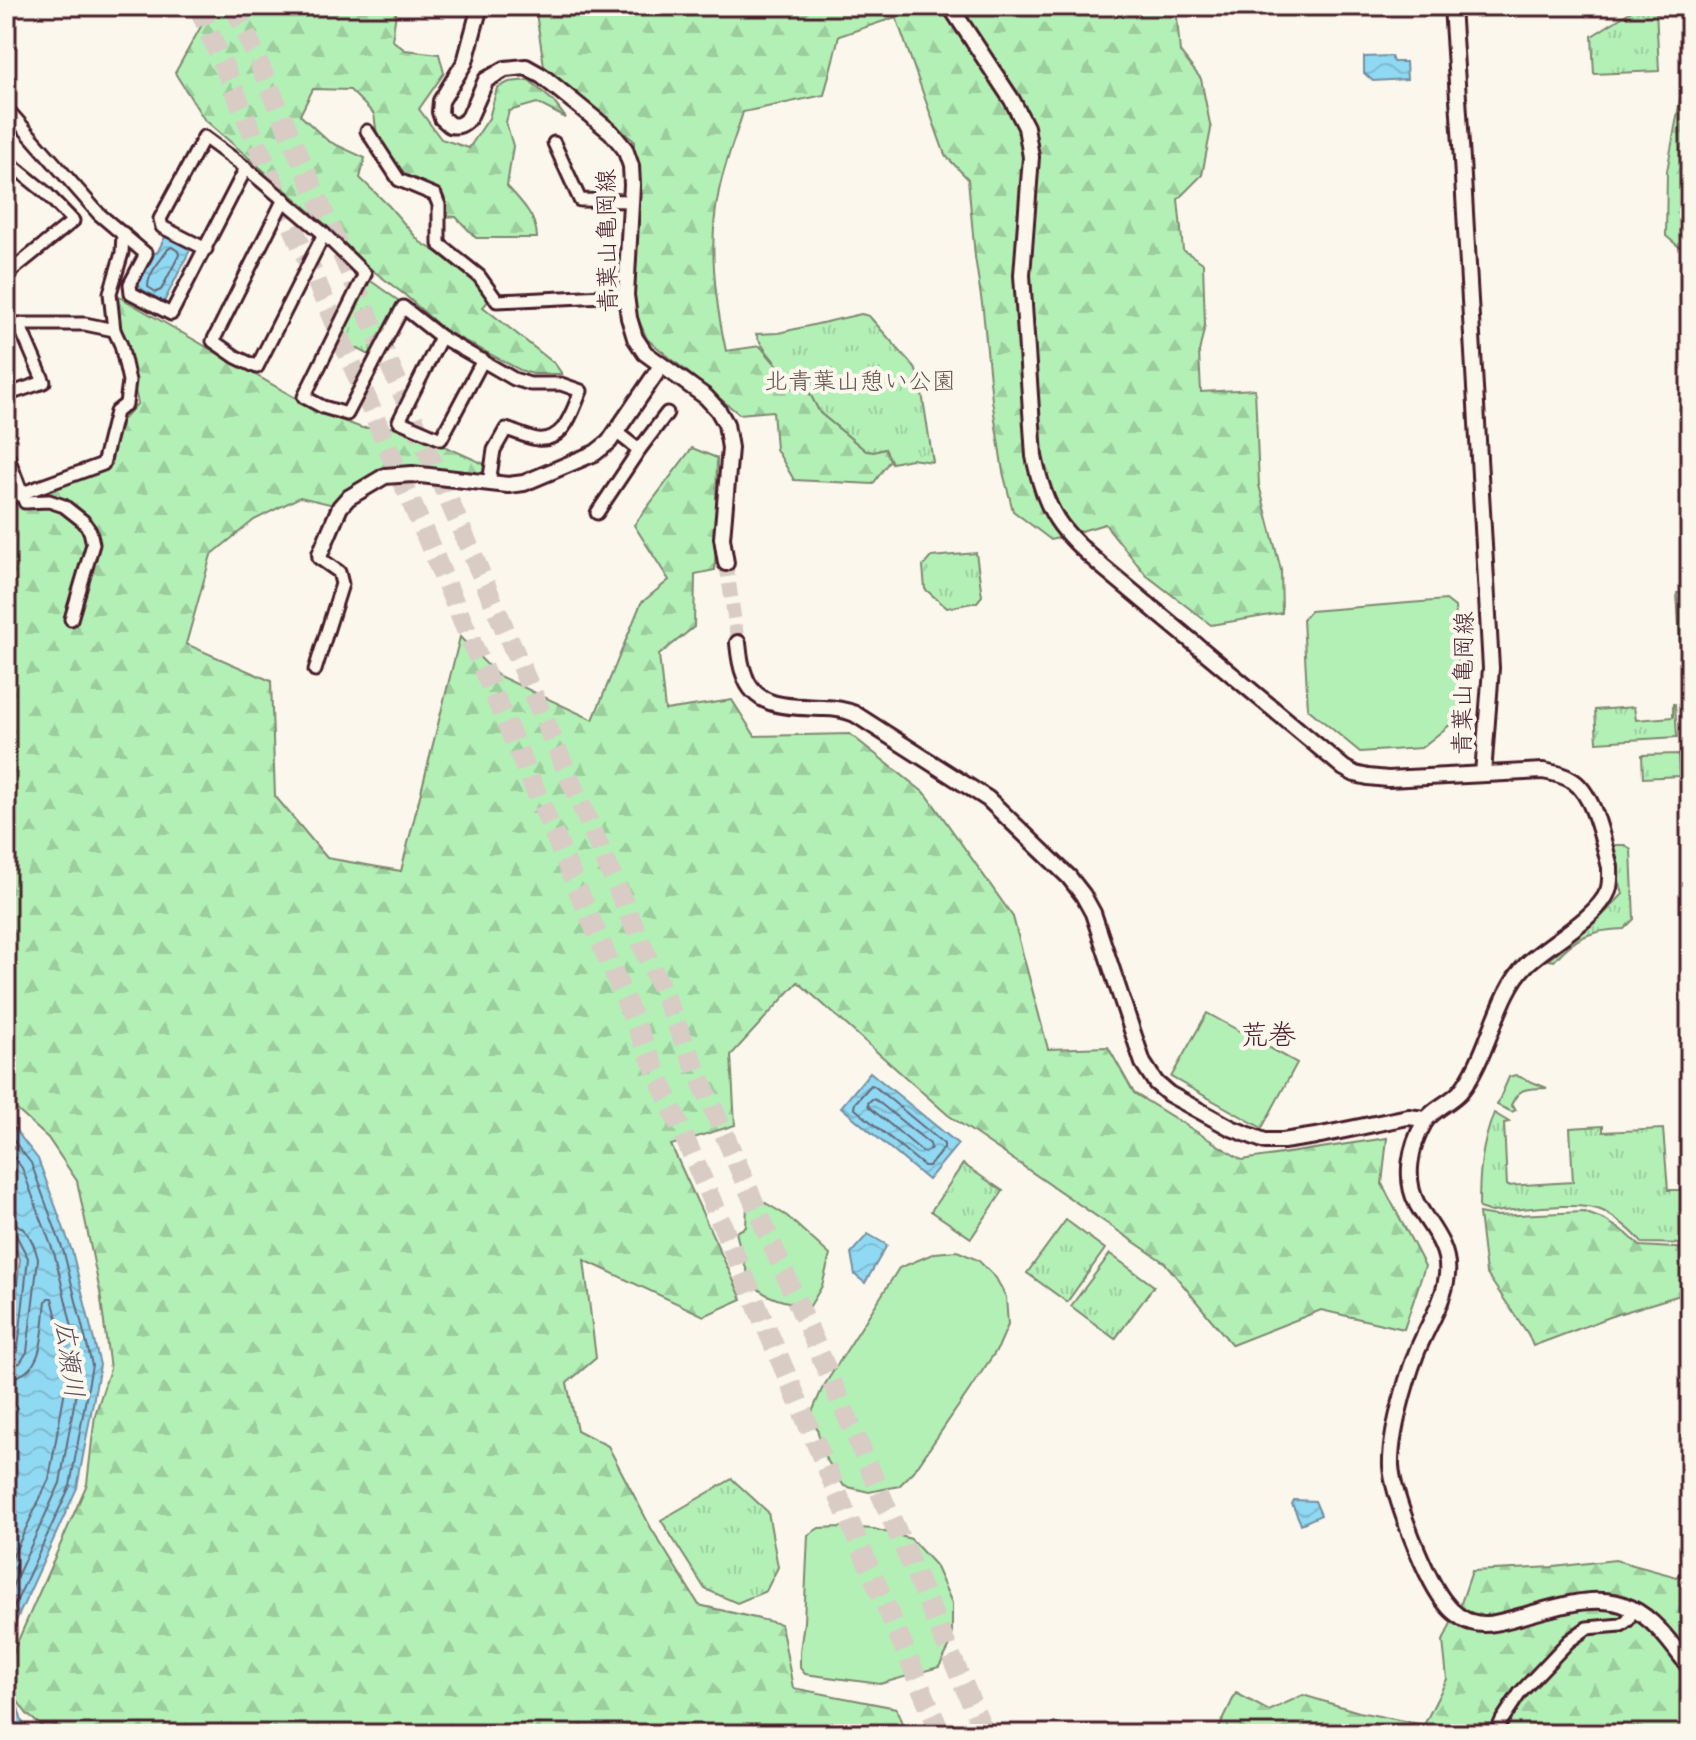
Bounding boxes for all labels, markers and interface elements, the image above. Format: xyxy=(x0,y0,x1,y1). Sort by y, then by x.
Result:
street label: 青葉山亀岡線 xyxy=(590,169,622,313)
park label: 北青葉山憩い公園 xyxy=(764,365,956,395)
street label: 青葉山亀岡線 xyxy=(1446,611,1478,755)
district label: 荒巻 xyxy=(1240,1016,1296,1052)
water label: 広瀬川 xyxy=(49,1318,92,1400)

